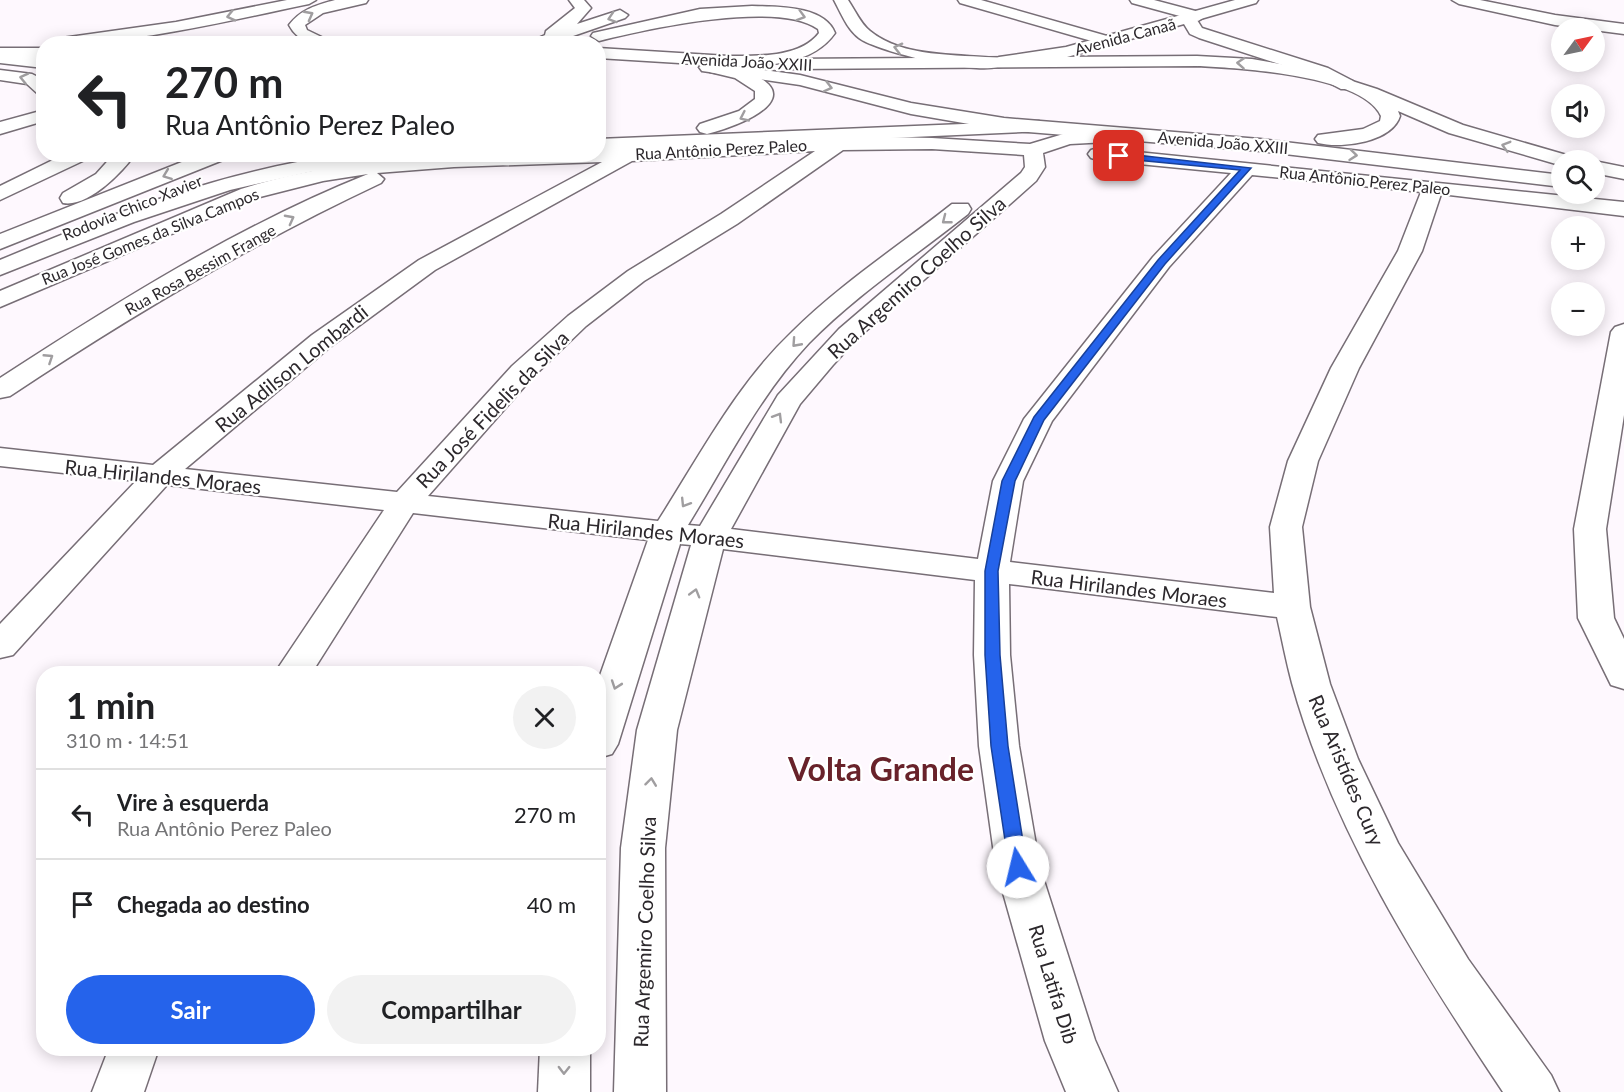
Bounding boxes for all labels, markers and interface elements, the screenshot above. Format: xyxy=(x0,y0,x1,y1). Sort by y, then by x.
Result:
one-way arrow xyxy=(227,8,237,21)
one-way arrow xyxy=(795,9,806,21)
one-way arrow xyxy=(303,11,313,22)
one-way arrow xyxy=(607,11,618,23)
street label: Avenida Canaã xyxy=(1072,13,1178,59)
north arrow xyxy=(1551,18,1605,72)
map controls xyxy=(1551,18,1605,336)
one-way arrow xyxy=(893,43,903,56)
street label: Avenida João XXIII xyxy=(681,48,813,74)
text: 270 m xyxy=(165,57,283,107)
one-way arrow xyxy=(1237,57,1246,70)
icon: left xyxy=(66,60,144,138)
one-way arrow xyxy=(19,73,29,86)
one-way arrow xyxy=(823,79,833,92)
button: sound xyxy=(1551,84,1605,138)
text: Rua Antônio Perez Paleo xyxy=(165,108,455,141)
one-way arrow xyxy=(740,109,751,121)
street label: Avenida João XXIII xyxy=(1157,127,1289,157)
pin xyxy=(1093,130,1144,181)
street label: Rua Antônio Perez Paleo xyxy=(635,135,807,163)
icon: arrive xyxy=(1102,139,1135,172)
one-way arrow xyxy=(1501,141,1512,153)
one-way arrow xyxy=(1349,148,1358,161)
button: search xyxy=(1551,150,1605,204)
street label: Rua Antônio Perez Paleo xyxy=(1279,162,1451,198)
one-way arrow xyxy=(162,168,173,180)
street label: Rodovia Chico Xavier xyxy=(59,170,205,244)
street label: Rua José Gomes da Silva Campos xyxy=(39,184,261,288)
street label: Rua Argemiro Coelho Silva xyxy=(822,191,1010,363)
one-way arrow xyxy=(942,213,953,224)
one-way arrow xyxy=(284,215,295,226)
button: + xyxy=(1551,216,1605,270)
street label: Rua Rosa Bessim Frange xyxy=(121,220,279,318)
button: − xyxy=(1551,282,1605,336)
street label: Rua Adilson Lombardi xyxy=(210,299,372,437)
street label: Rua José Fidelis da Silva xyxy=(411,325,573,493)
one-way arrow xyxy=(792,337,803,347)
one-way arrow xyxy=(42,354,53,365)
one-way arrow xyxy=(770,413,782,423)
street label: Rua Hirilandes Moraes xyxy=(63,454,263,498)
one-way arrow xyxy=(682,497,693,508)
street label: Rua Hirilandes Moraes xyxy=(546,508,746,552)
street label: Rua Hirilandes Moraes xyxy=(1029,564,1229,612)
one-way arrow xyxy=(688,588,700,598)
one-way arrow xyxy=(611,679,623,690)
text: 1 min xyxy=(66,683,155,727)
button: close xyxy=(513,686,576,749)
street label: Rua Aristídes Cury xyxy=(1304,691,1390,850)
text: 310 m · 14:51 xyxy=(66,728,189,752)
district label: Volta Grande xyxy=(787,749,974,788)
one-way arrow xyxy=(644,777,656,787)
text: Vire à esquerda xyxy=(117,789,269,816)
icon: left xyxy=(66,798,99,831)
text: 270 m xyxy=(514,801,576,828)
text: Rua Antônio Perez Paleo xyxy=(117,816,332,840)
street label: Rua Argemiro Coelho Silva xyxy=(628,816,660,1048)
position arrow xyxy=(986,835,1050,899)
icon: arrive xyxy=(66,888,99,921)
text: Chegada ao destino xyxy=(117,891,310,918)
text: 40 m xyxy=(527,891,576,918)
street label: Rua Latifa Dib xyxy=(1024,921,1084,1047)
button: Sair xyxy=(66,975,315,1044)
button: Compartilhar xyxy=(327,975,576,1044)
one-way arrow xyxy=(558,1066,570,1075)

